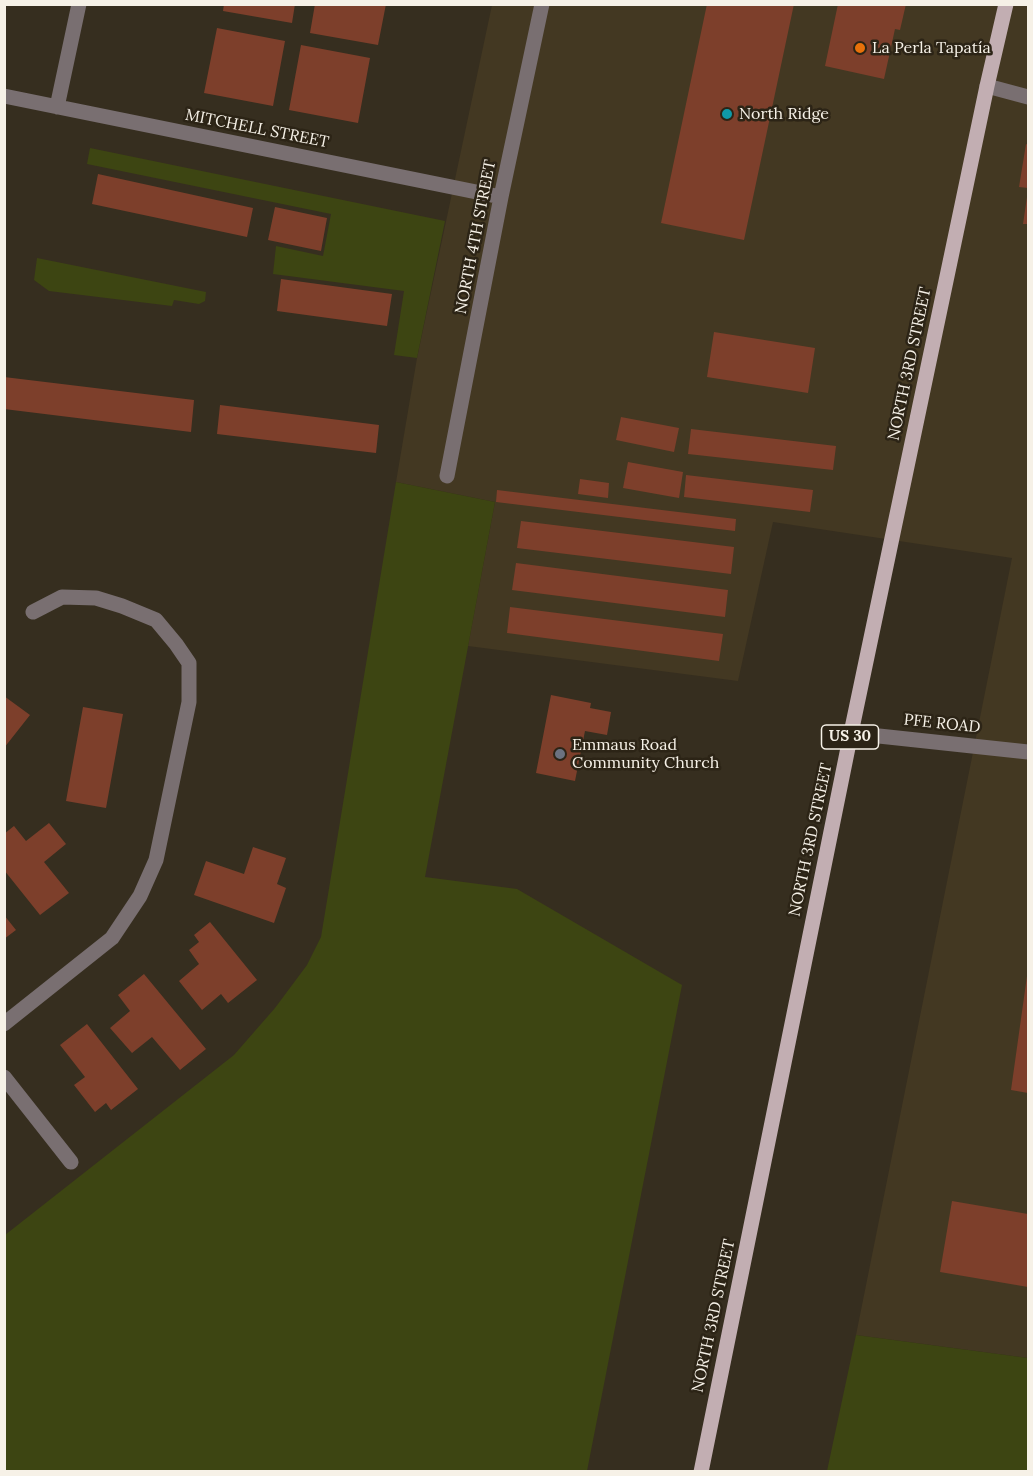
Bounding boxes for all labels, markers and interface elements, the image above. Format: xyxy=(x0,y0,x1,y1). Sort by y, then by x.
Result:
place label: La Perla Tapatía xyxy=(872,38,991,58)
marker: La Perla Tapatía xyxy=(853,41,867,55)
place label: North Ridge xyxy=(739,104,829,124)
street label: MITCHELL STREET xyxy=(183,106,331,152)
marker: North Ridge xyxy=(720,107,734,121)
street label: NORTH 4TH STREET xyxy=(452,158,500,316)
street label: NORTH 3RD STREET xyxy=(884,286,936,442)
street label: PFE ROAD xyxy=(903,710,981,738)
road number: US 30 xyxy=(822,725,878,749)
place label: Emmaus Road Community Church xyxy=(572,735,719,773)
marker: Emmaus Road Community Church xyxy=(553,747,567,761)
street label: NORTH 3RD STREET xyxy=(785,762,837,918)
street label: NORTH 3RD STREET xyxy=(688,1238,740,1394)

